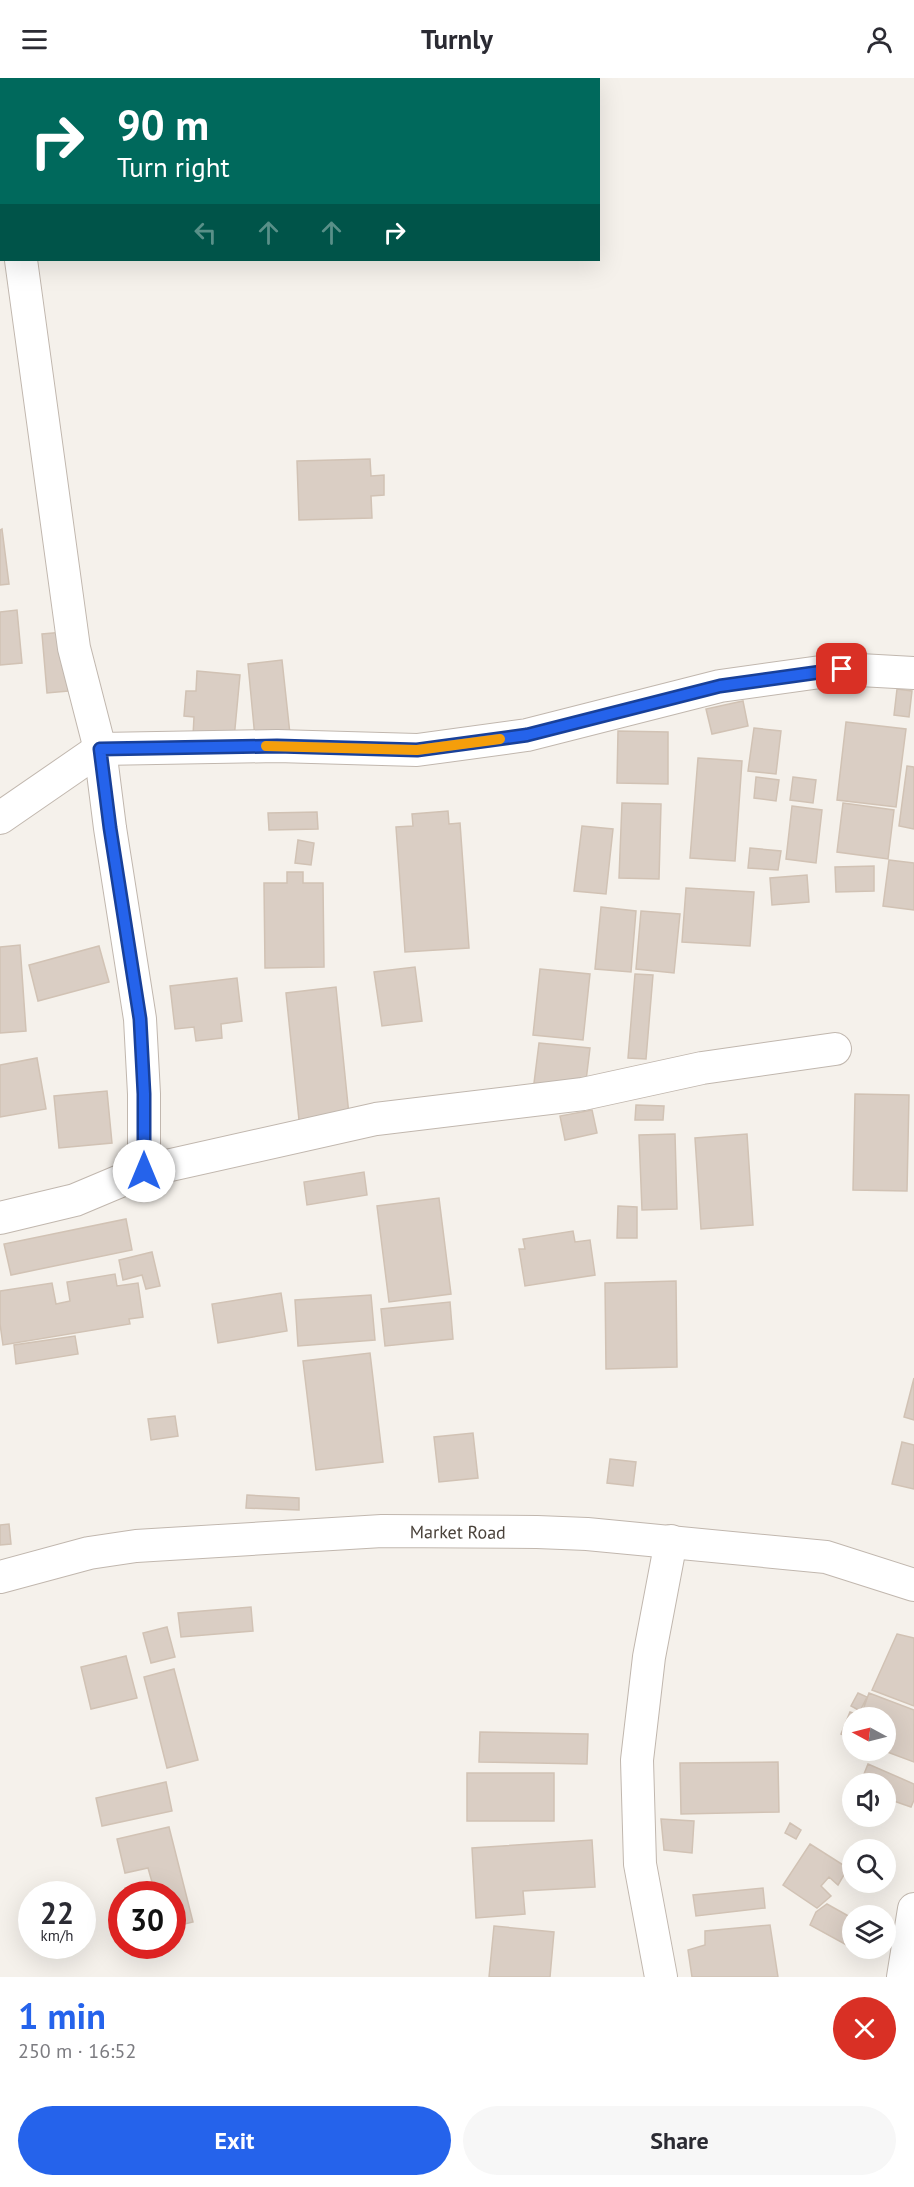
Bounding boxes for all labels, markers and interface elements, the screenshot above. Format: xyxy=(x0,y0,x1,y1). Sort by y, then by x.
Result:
text: Turnly xyxy=(421,22,493,56)
icon: menu xyxy=(18,23,51,56)
icon: person xyxy=(863,23,896,56)
text: 90 m xyxy=(117,97,209,152)
icon: right xyxy=(18,102,96,180)
text: Turn right xyxy=(117,150,230,184)
icon: left xyxy=(189,216,222,249)
icon: ahead xyxy=(252,216,285,249)
icon: ahead xyxy=(315,216,348,249)
icon: right xyxy=(378,216,411,249)
pin xyxy=(816,643,867,694)
icon: arrive xyxy=(825,652,858,685)
position arrow xyxy=(112,1139,176,1203)
street label: Market Road xyxy=(410,1520,506,1543)
north arrow xyxy=(842,1707,896,1761)
map controls xyxy=(842,1707,896,1959)
button: sound xyxy=(842,1773,896,1827)
button: search xyxy=(842,1839,896,1893)
speed limit sign: 30 xyxy=(108,1881,186,1959)
text: 22 xyxy=(40,1893,74,1932)
button: layers xyxy=(842,1905,896,1959)
text: km/h xyxy=(41,1926,73,1945)
text: 1 min xyxy=(18,1992,106,2039)
button: close xyxy=(833,1997,896,2060)
text: 250 m · 16:52 xyxy=(18,2038,136,2064)
button: Exit xyxy=(18,2106,451,2175)
button: Share xyxy=(463,2106,896,2175)

